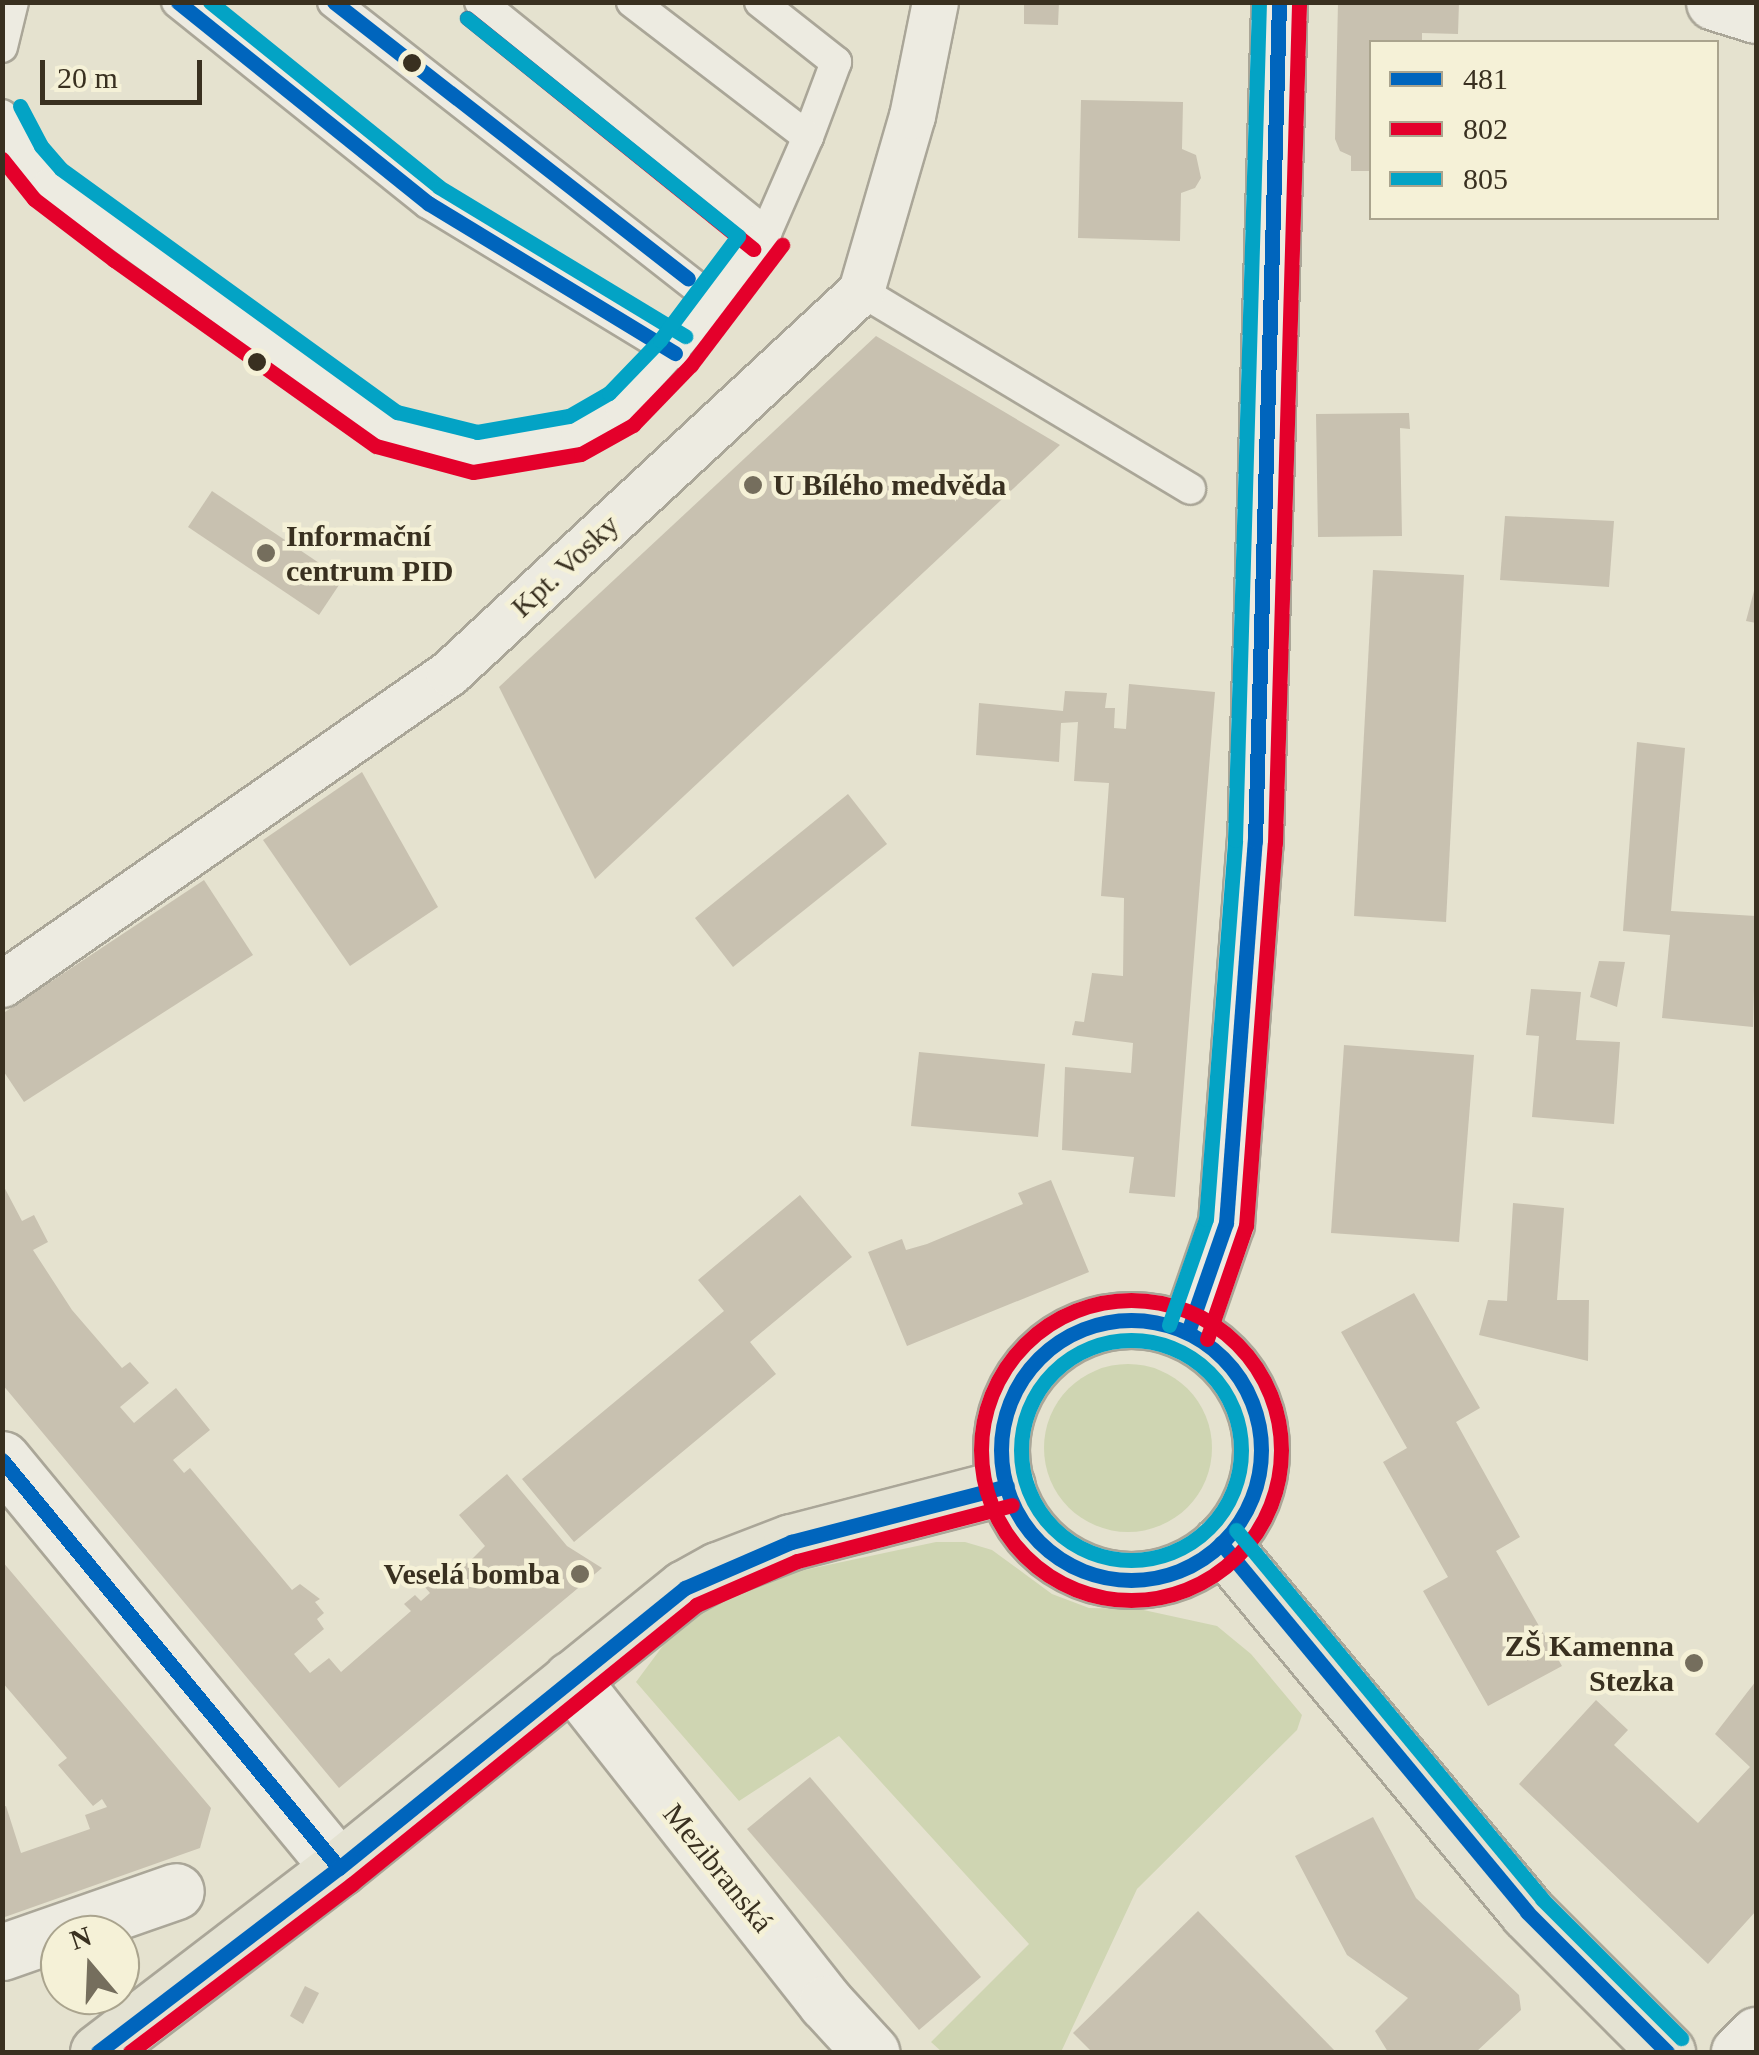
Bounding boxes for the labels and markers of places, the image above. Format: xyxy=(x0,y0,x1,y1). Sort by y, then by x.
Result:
unlabelled marker xyxy=(402,53,422,73)
unlabelled marker xyxy=(247,352,267,372)
place label: U Bílého medvěda xyxy=(773,467,1006,503)
marker: U Bílého medvěda xyxy=(742,474,764,496)
place label: Informační centrum PID xyxy=(286,518,453,588)
marker: Informační centrum PID xyxy=(255,542,277,564)
place label: Veselá bomba xyxy=(384,1556,560,1592)
marker: Veselá bomba xyxy=(569,1563,591,1585)
place label: ZŠ Kamenna Stezka xyxy=(1505,1628,1674,1698)
marker: ZŠ Kamenna Stezka xyxy=(1683,1652,1705,1674)

